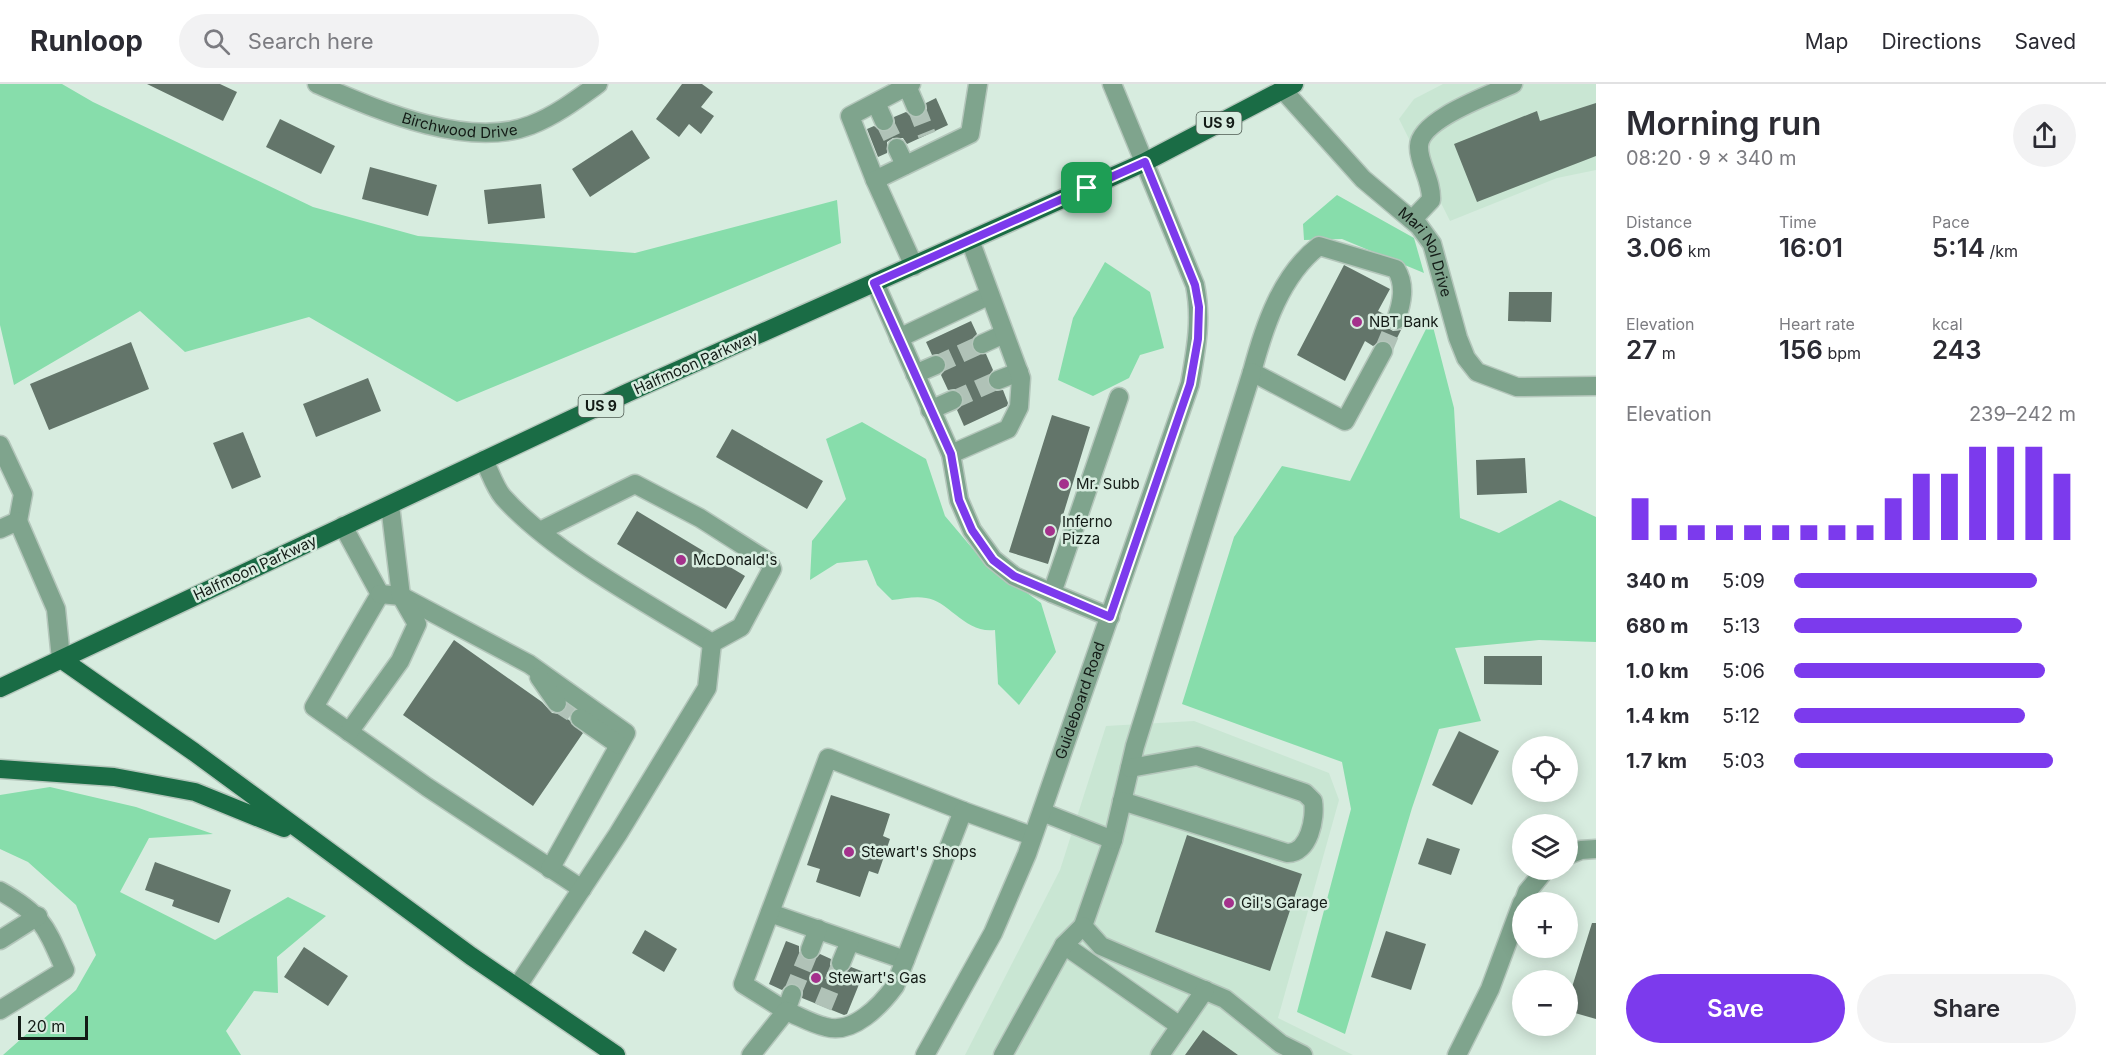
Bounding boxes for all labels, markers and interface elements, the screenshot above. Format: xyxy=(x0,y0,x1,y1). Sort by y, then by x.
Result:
search box xyxy=(179,14,599,68)
text: Runloop xyxy=(30,24,143,58)
icon: search xyxy=(200,25,233,58)
text: Search here xyxy=(248,28,374,54)
text: Map xyxy=(1805,29,1848,54)
text: Directions xyxy=(1881,29,1982,54)
text: Saved xyxy=(2015,29,2076,54)
text: Morning run xyxy=(1626,103,1821,143)
button: share xyxy=(2013,104,2076,167)
street label: Birchwood Drive xyxy=(400,108,519,142)
road number: US 9 xyxy=(1196,112,1242,134)
text: 08:20 · 9 × 340 m xyxy=(1626,146,1797,170)
pin xyxy=(1061,162,1112,213)
icon: arrive xyxy=(1070,171,1103,204)
street label: Mari Nol Drive xyxy=(1395,203,1456,299)
text: Distance xyxy=(1626,212,1692,232)
text: Time xyxy=(1779,212,1817,232)
text: Pace xyxy=(1932,212,1970,232)
text: 3.06 xyxy=(1626,232,1683,263)
text: 16:01 xyxy=(1779,232,1843,263)
text: 5:14 xyxy=(1932,232,1985,263)
text: km xyxy=(1683,241,1711,261)
text: /km xyxy=(1985,241,2018,261)
place label: NBT Bank xyxy=(1369,312,1439,331)
text: Elevation xyxy=(1626,314,1695,334)
text: Heart rate xyxy=(1779,314,1855,334)
text: kcal xyxy=(1932,314,1963,334)
marker: NBT Bank xyxy=(1350,315,1364,329)
street label: Halfmoon Parkway xyxy=(631,326,761,398)
text: 27 xyxy=(1626,334,1657,365)
text: 156 xyxy=(1779,334,1823,365)
text: 243 xyxy=(1932,334,1982,365)
text: m xyxy=(1657,343,1676,363)
text: bpm xyxy=(1823,343,1861,363)
road number: US 9 xyxy=(578,395,624,417)
text: Elevation xyxy=(1626,402,1712,426)
text: 239–242 m xyxy=(1969,402,2076,426)
place label: Mr. Subb xyxy=(1076,474,1140,493)
marker: Mr. Subb xyxy=(1057,477,1071,491)
place label: Inferno Pizza xyxy=(1062,512,1113,548)
marker: Inferno Pizza xyxy=(1043,524,1057,538)
street label: Halfmoon Parkway xyxy=(190,530,320,604)
place label: McDonald's xyxy=(693,550,778,569)
marker: McDonald's xyxy=(674,553,688,567)
text: 340 m xyxy=(1626,569,1689,593)
text: 5:09 xyxy=(1722,569,1765,593)
text: 680 m xyxy=(1626,614,1688,638)
text: 5:13 xyxy=(1722,614,1760,638)
street label: Guideboard Road xyxy=(1051,639,1109,762)
text: 1.0 km xyxy=(1626,659,1689,683)
text: 5:06 xyxy=(1722,659,1765,683)
text: 1.4 km xyxy=(1626,704,1689,728)
text: 5:12 xyxy=(1722,704,1760,728)
map controls xyxy=(1512,736,1578,1036)
button: locate xyxy=(1512,736,1578,802)
text: 1.7 km xyxy=(1626,749,1687,773)
text: 5:03 xyxy=(1722,749,1765,773)
button: layers xyxy=(1512,814,1578,880)
place label: Stewart's Shops xyxy=(861,842,977,861)
marker: Stewart's Shops xyxy=(842,845,856,859)
button: + xyxy=(1512,892,1578,958)
place label: Gil's Garage xyxy=(1241,893,1328,912)
marker: Gil's Garage xyxy=(1222,896,1236,910)
place label: Stewart's Gas xyxy=(828,968,927,987)
button: − xyxy=(1512,970,1578,1036)
marker: Stewart's Gas xyxy=(809,971,823,985)
button: Save xyxy=(1626,974,1845,1043)
button: Share xyxy=(1857,974,2076,1043)
scale bar xyxy=(18,1013,88,1040)
text: 20 m xyxy=(27,1016,65,1036)

